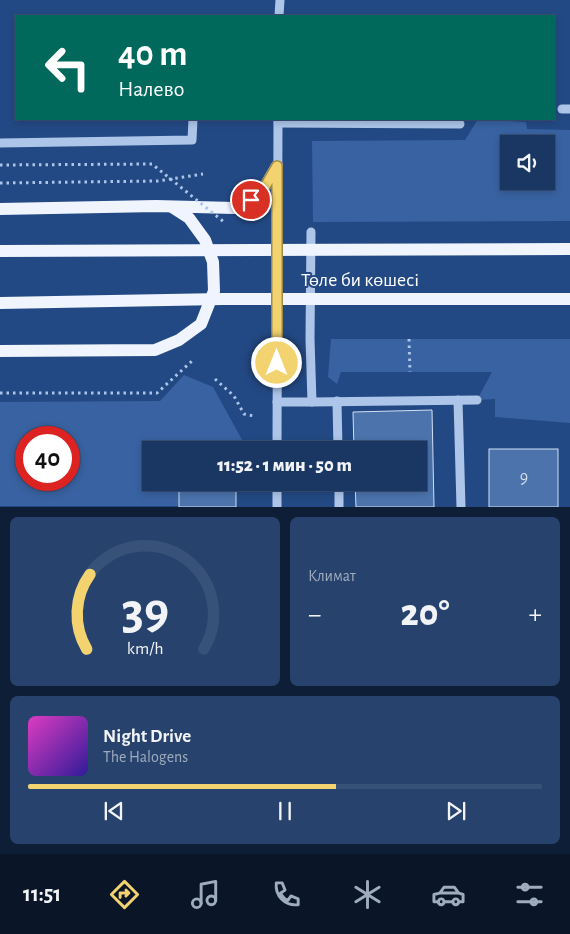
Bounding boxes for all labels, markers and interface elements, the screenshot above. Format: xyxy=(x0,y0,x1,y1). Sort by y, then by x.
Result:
icon: left xyxy=(35,35,100,100)
text: 40 m xyxy=(118,37,187,72)
text: Налево xyxy=(118,78,184,100)
map controls xyxy=(500,135,555,190)
button: sound xyxy=(500,135,555,190)
pin xyxy=(230,179,272,221)
icon: arrive xyxy=(237,186,265,214)
street label: Төле би көшесі xyxy=(301,270,419,290)
position arrow xyxy=(250,336,302,388)
speed limit sign: 40 xyxy=(15,426,80,491)
text: 11:52 · 1 мин · 50 m xyxy=(217,456,352,475)
house number: 9 xyxy=(520,469,528,487)
text: Климат xyxy=(308,568,356,584)
text: 39 xyxy=(121,586,169,638)
text: 20° xyxy=(401,595,449,633)
text: − xyxy=(308,601,321,629)
text: + xyxy=(529,601,542,629)
text: km/h xyxy=(127,640,163,658)
text: Night Drive xyxy=(103,727,191,746)
text: The Halogens xyxy=(103,749,188,765)
icon: previous xyxy=(100,797,128,825)
icon: pause xyxy=(271,797,299,825)
icon: next xyxy=(442,797,470,825)
icon: directions xyxy=(107,877,142,912)
icon: music xyxy=(188,877,223,912)
icon: phone xyxy=(269,877,304,912)
icon: climate xyxy=(350,877,385,912)
icon: car xyxy=(431,877,466,912)
icon: filters xyxy=(512,877,547,912)
text: 11:51 xyxy=(23,883,61,905)

